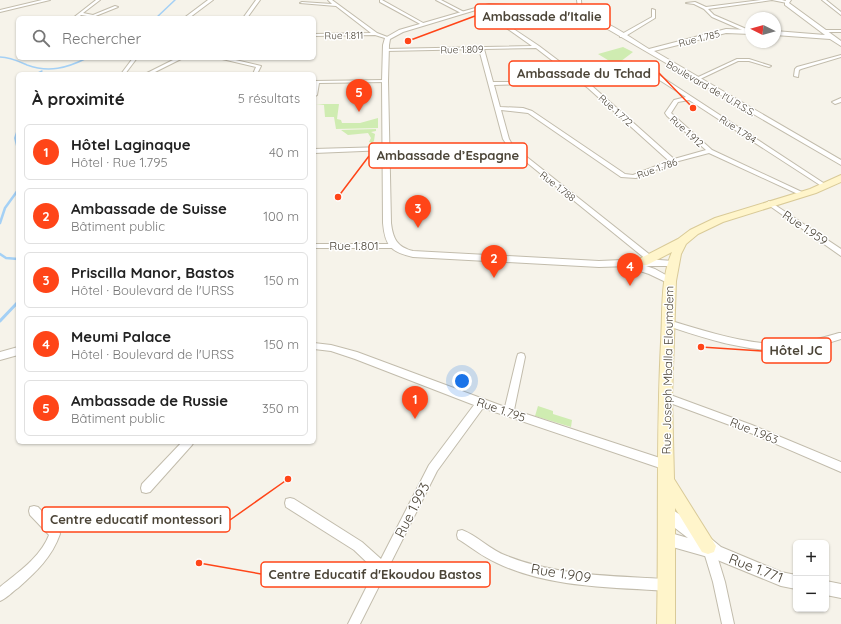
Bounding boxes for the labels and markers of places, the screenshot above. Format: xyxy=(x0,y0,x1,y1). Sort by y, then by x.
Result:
callout: Ambassade d'Italie xyxy=(475,4,610,29)
callout: Ambassade du Tchad xyxy=(509,61,659,86)
pin: 5 xyxy=(346,79,372,112)
callout: Ambassade d’Espagne xyxy=(369,143,527,168)
pin: 3 xyxy=(405,195,431,228)
pin: 2 xyxy=(481,245,507,278)
pin: 4 xyxy=(617,253,643,286)
callout: Hôtel JC xyxy=(762,338,831,363)
pin: 1 xyxy=(402,386,428,419)
callout: Centre educatif montessori xyxy=(42,507,230,532)
callout: Centre Educatif d'Ekoudou Bastos xyxy=(261,562,490,587)

